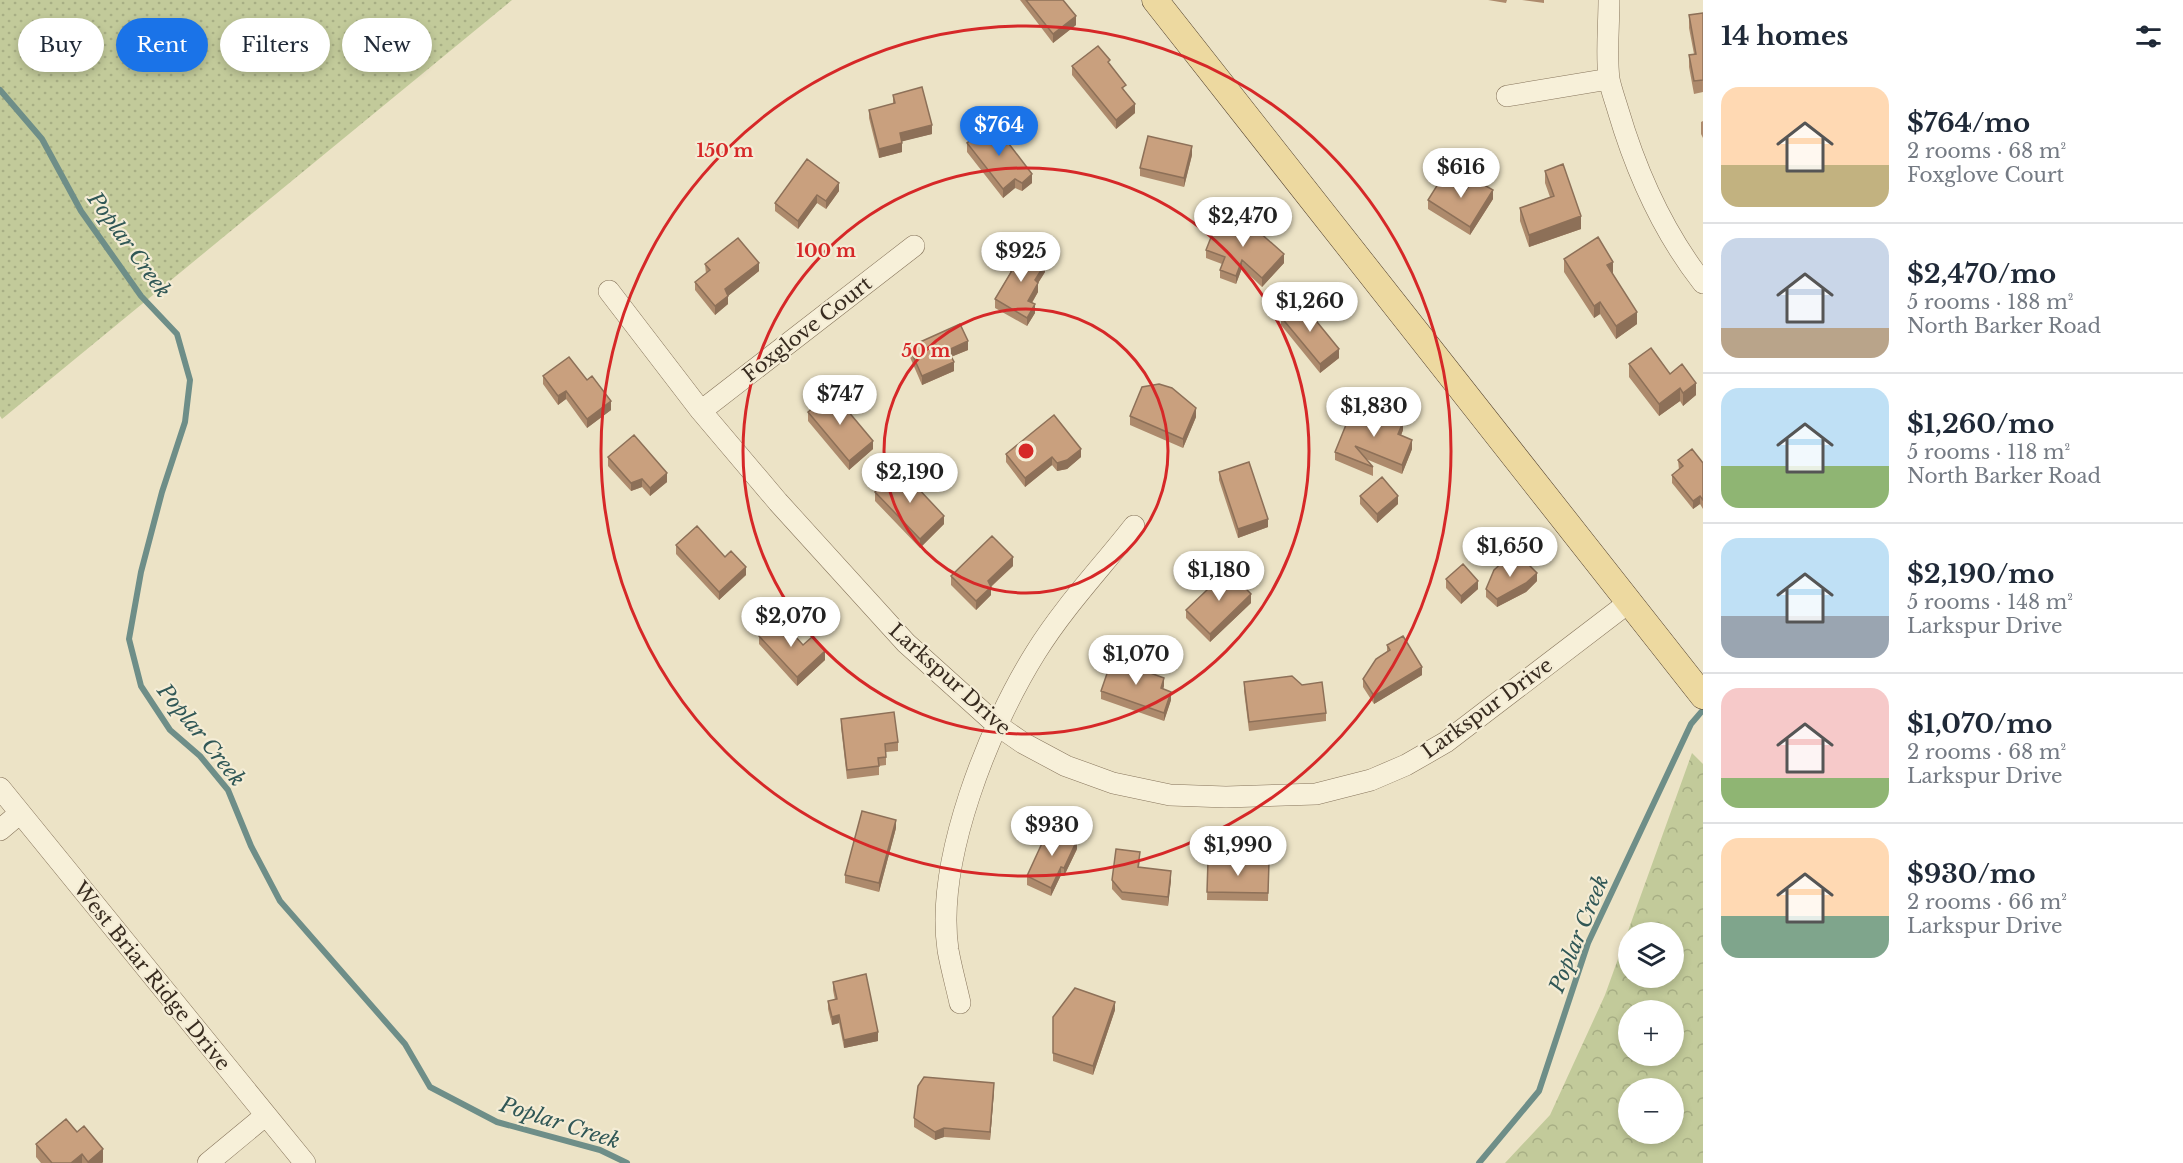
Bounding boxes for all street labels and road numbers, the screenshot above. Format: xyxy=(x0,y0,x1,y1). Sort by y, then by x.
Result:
street label: Foxglove Court xyxy=(738,271,877,387)
street label: Larkspur Drive xyxy=(884,618,1016,740)
street label: Larkspur Drive xyxy=(1417,653,1557,763)
street label: West Briar Ridge Drive xyxy=(68,876,235,1075)

